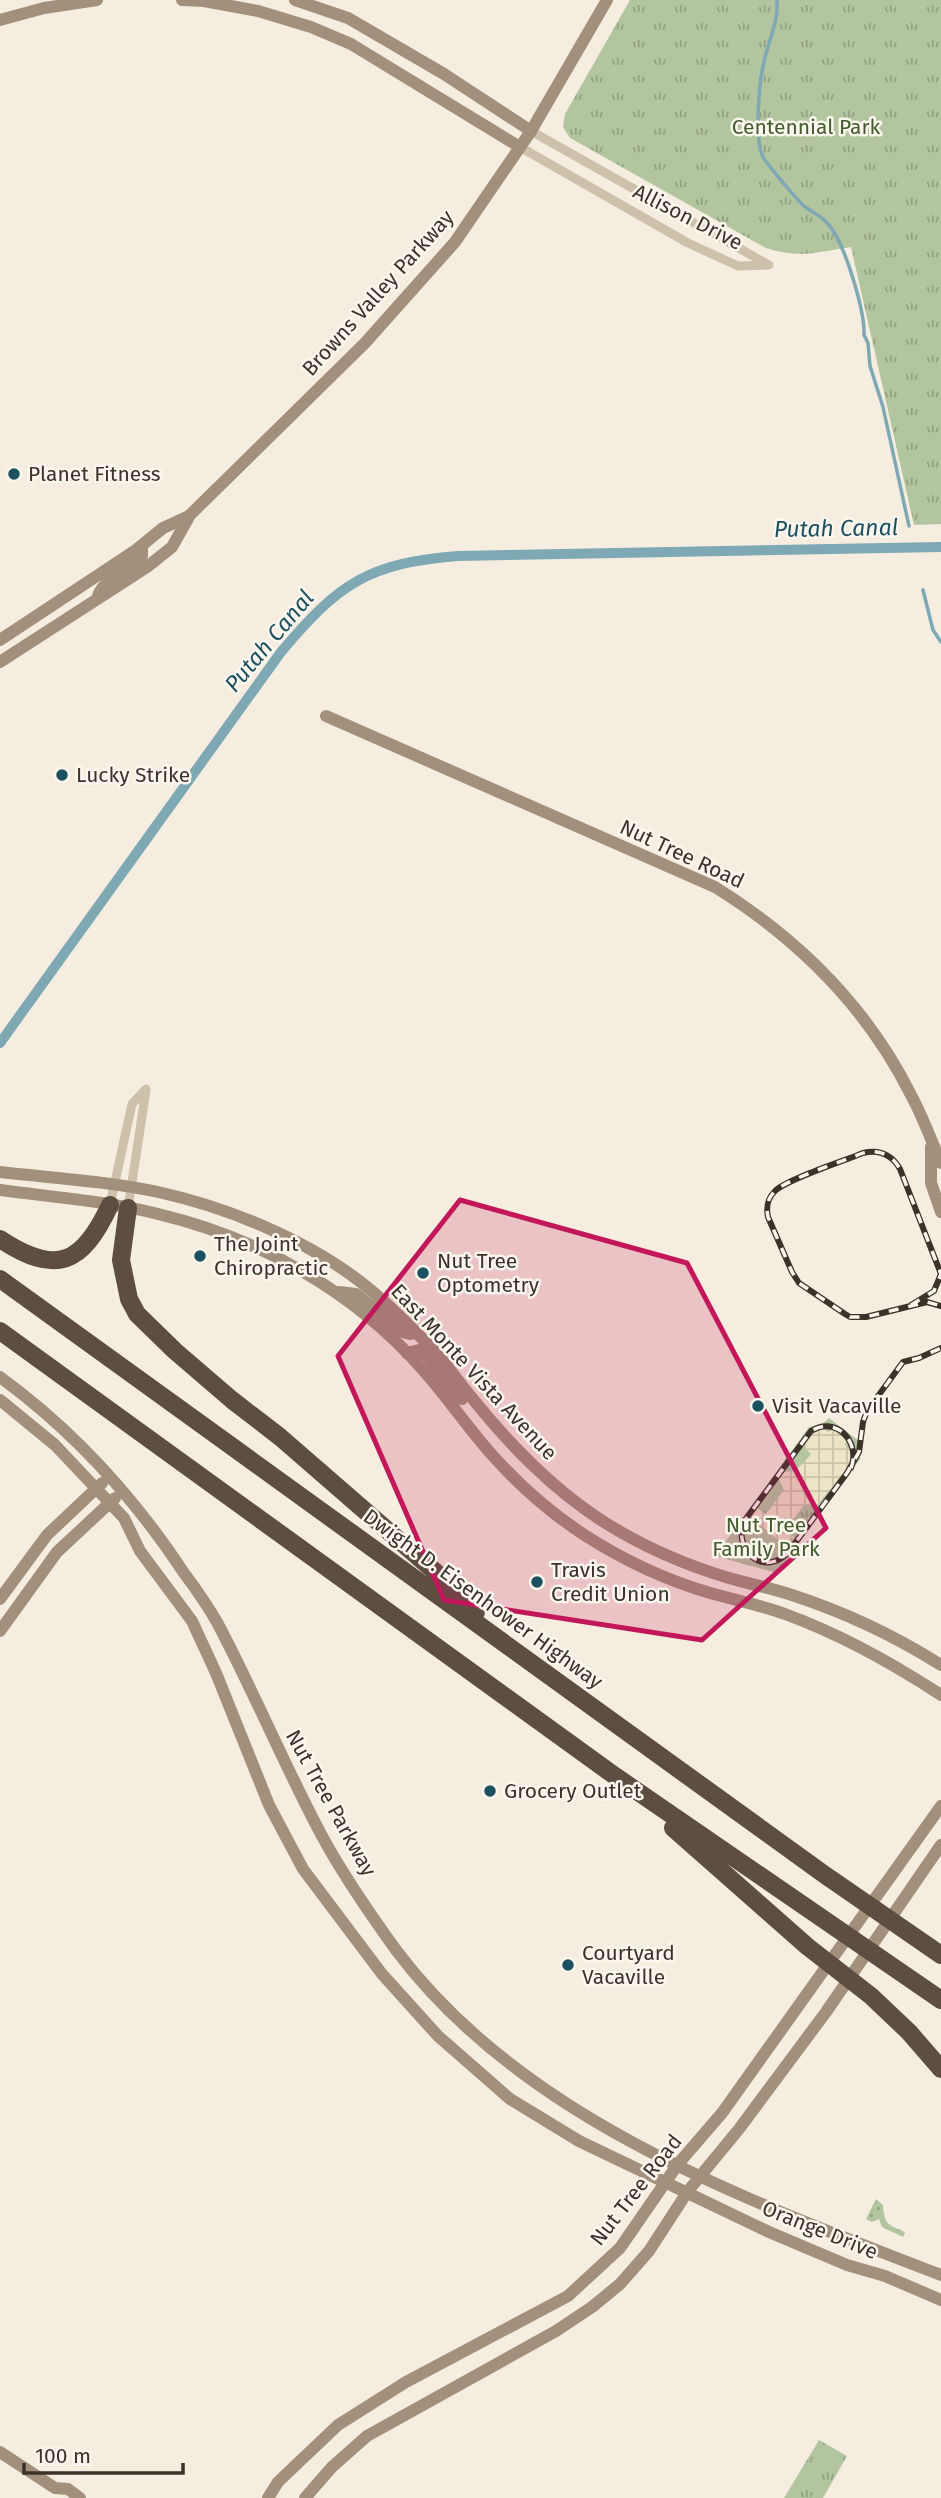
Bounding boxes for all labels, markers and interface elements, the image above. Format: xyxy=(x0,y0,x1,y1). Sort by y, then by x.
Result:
park label: Centennial Park xyxy=(732,114,881,140)
street label: Allison Drive xyxy=(629,178,747,256)
street label: Browns Valley Parkway xyxy=(297,204,460,381)
place label: Planet Fitness xyxy=(28,461,161,487)
marker: Planet Fitness xyxy=(6,466,22,482)
water label: Putah Canal xyxy=(774,513,898,543)
water label: Putah Canal xyxy=(218,584,320,698)
place label: Lucky Strike xyxy=(76,762,190,788)
marker: Lucky Strike xyxy=(54,767,70,783)
street label: Nut Tree Road xyxy=(616,814,748,894)
place label: The Joint Chiropractic xyxy=(214,1231,328,1281)
marker: The Joint Chiropractic xyxy=(192,1248,208,1264)
place label: Nut Tree Optometry xyxy=(437,1248,540,1298)
marker: Nut Tree Optometry xyxy=(415,1265,431,1281)
street label: East Monte Vista Avenue xyxy=(385,1278,563,1466)
place label: Visit Vacaville xyxy=(772,1393,902,1419)
marker: Visit Vacaville xyxy=(750,1398,766,1414)
street label: Dwight D. Eisenhower Highway xyxy=(358,1503,608,1695)
park label: Nut Tree Family Park xyxy=(712,1512,820,1562)
place label: Travis Credit Union xyxy=(551,1557,670,1607)
marker: Travis Credit Union xyxy=(529,1574,545,1590)
street label: Nut Tree Parkway xyxy=(280,1725,382,1881)
place label: Grocery Outlet xyxy=(504,1778,642,1804)
marker: Grocery Outlet xyxy=(482,1783,498,1799)
place label: Courtyard Vacaville xyxy=(582,1940,675,1990)
marker: Courtyard Vacaville xyxy=(560,1957,576,1973)
street label: Nut Tree Road xyxy=(584,2129,688,2251)
street label: Orange Drive xyxy=(758,2195,882,2265)
scale bar xyxy=(24,2432,184,2476)
text: 100 m xyxy=(35,2443,91,2469)

